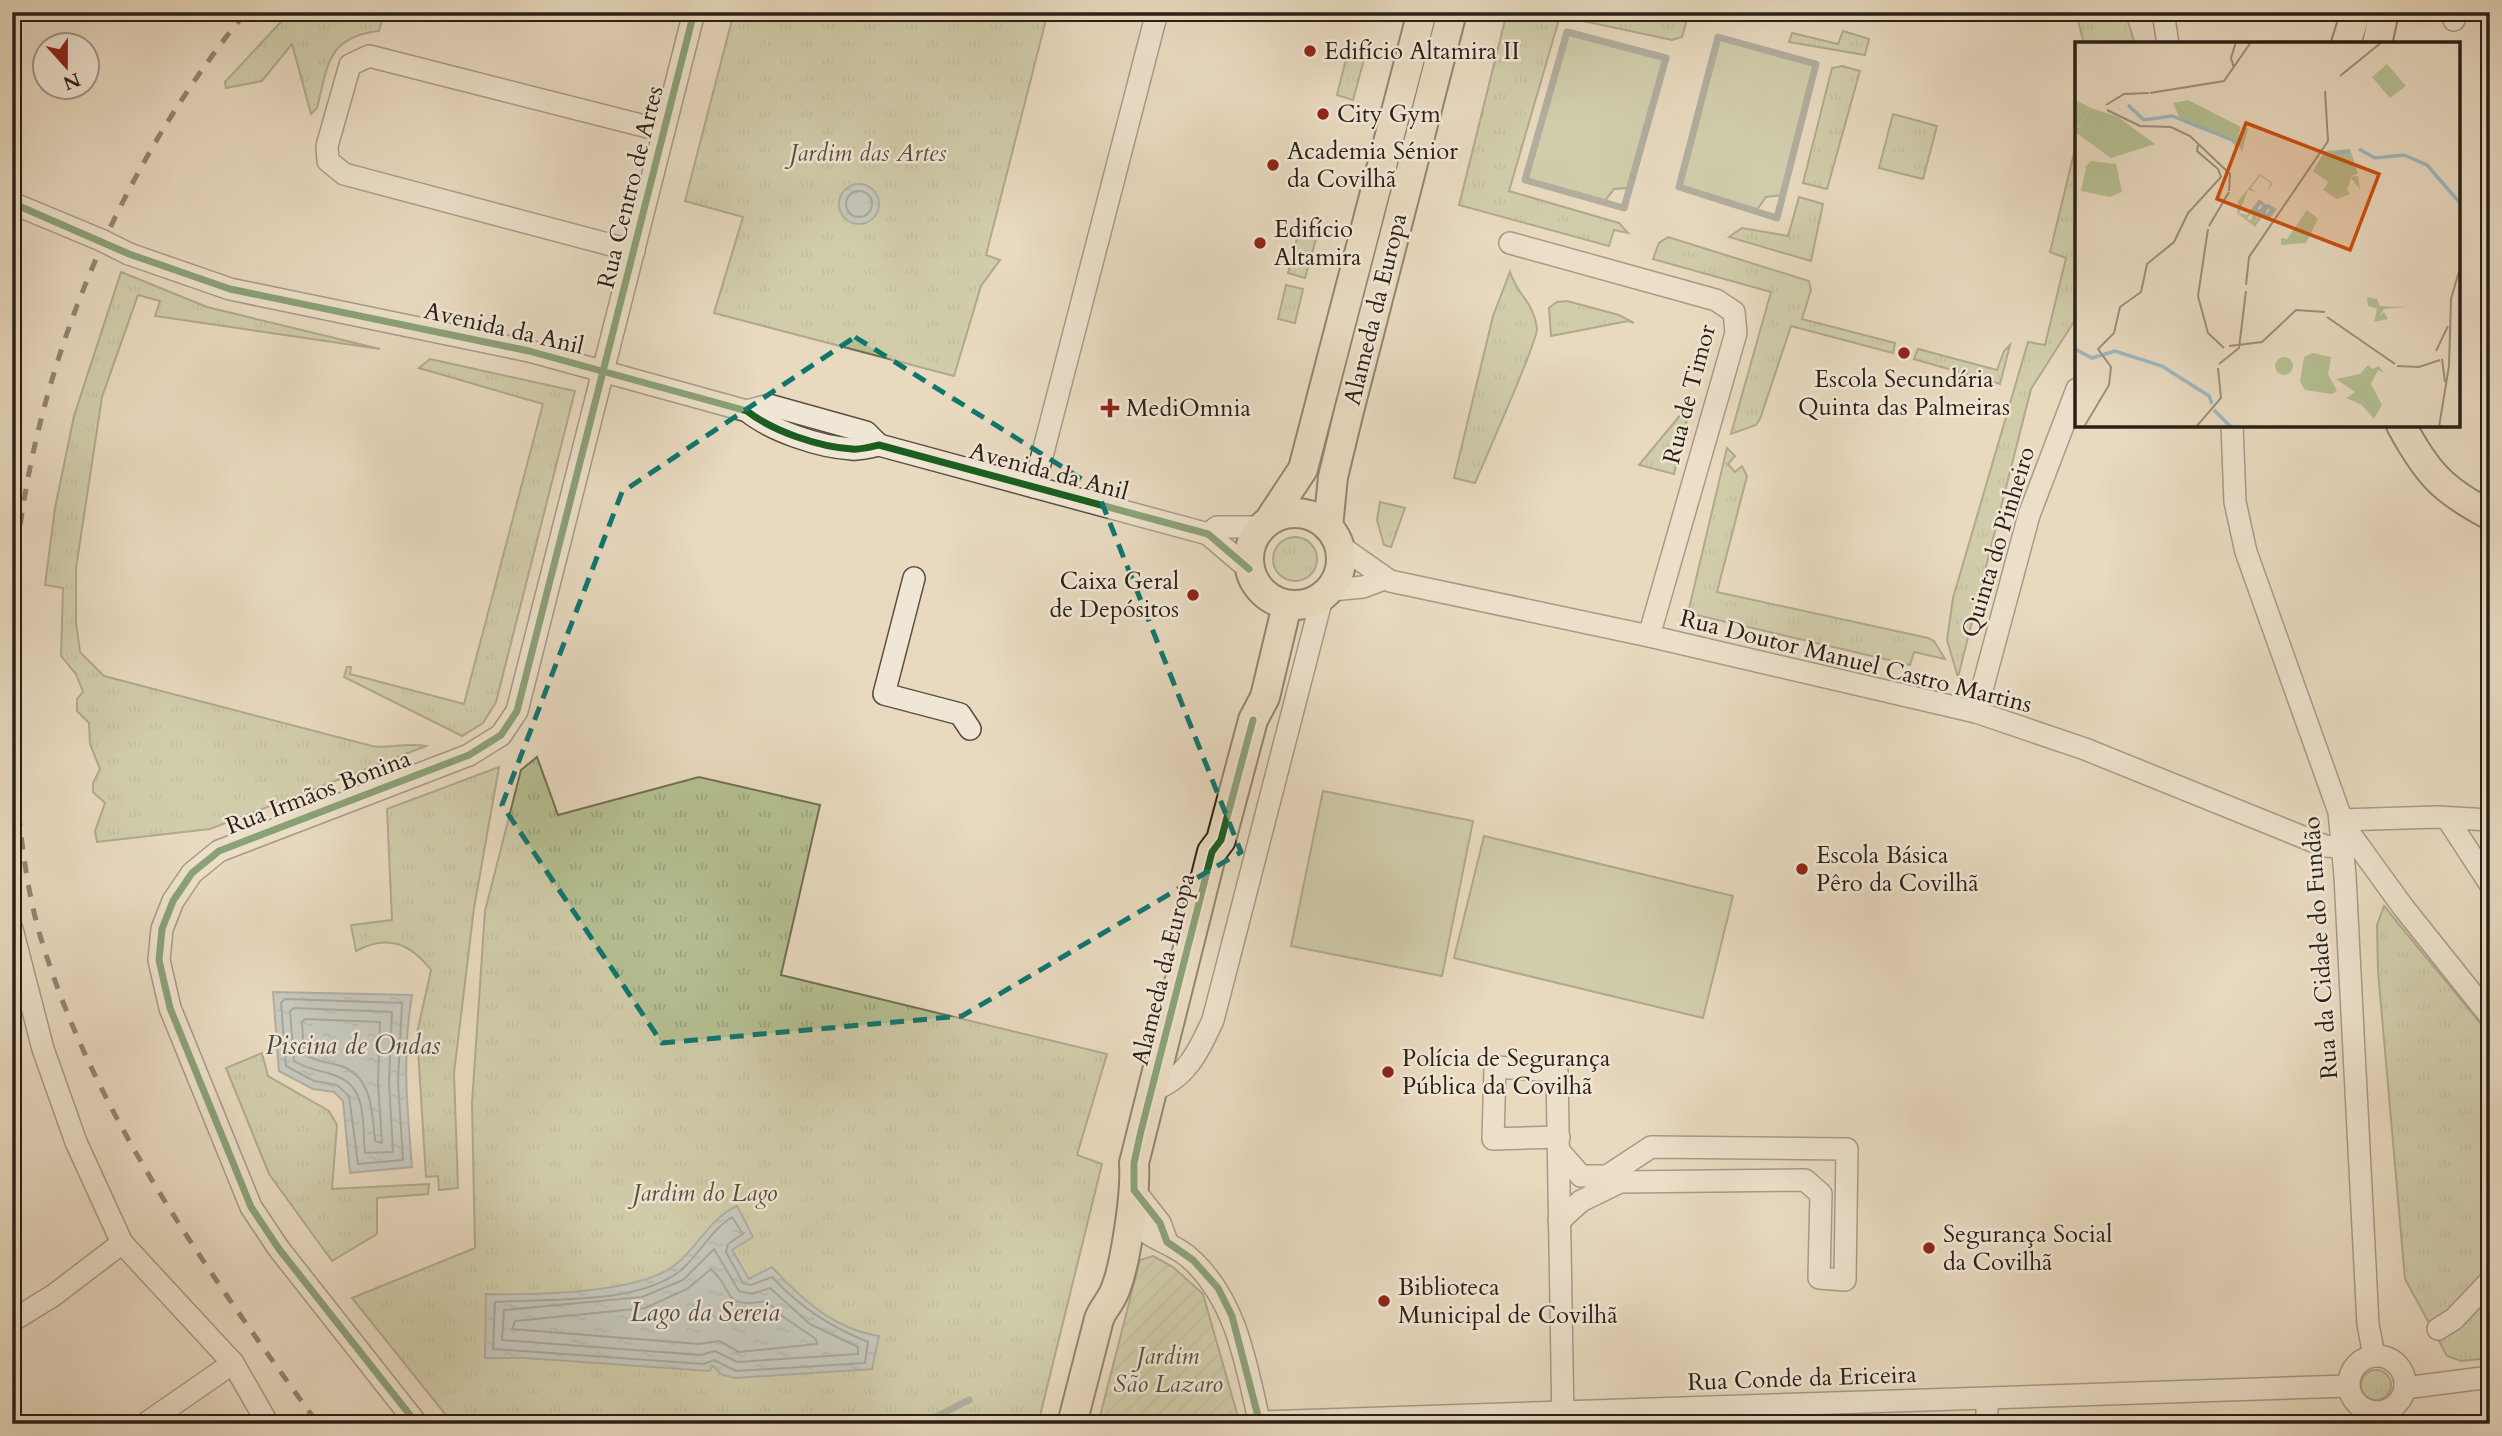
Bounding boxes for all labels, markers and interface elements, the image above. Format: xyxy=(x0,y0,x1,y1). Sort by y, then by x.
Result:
north arrow xyxy=(32,32,102,102)
place label: Edifício Altamira II xyxy=(1324,35,1520,68)
inset map xyxy=(2075,42,2460,427)
marker: Edifício Altamira II xyxy=(1302,43,1318,59)
text: N xyxy=(59,66,84,96)
street label: Rua Centro de Artes xyxy=(589,82,672,292)
place label: City Gym xyxy=(1337,98,1441,131)
marker: City Gym xyxy=(1315,106,1331,122)
place label: Academia Sénior da Covilhã xyxy=(1287,135,1458,196)
park label: Jardim das Artes xyxy=(784,137,947,170)
marker: Academia Sénior da Covilhã xyxy=(1265,157,1281,173)
street label: Alameda da Europa xyxy=(1336,209,1415,409)
place label: Edifício Altamira xyxy=(1274,213,1362,274)
marker: Edifício Altamira xyxy=(1252,235,1268,251)
street label: Avenida da Anil xyxy=(421,294,587,363)
street label: Rua de Timor xyxy=(1655,321,1724,468)
marker: Escola Secundária Quinta das Palmeiras xyxy=(1896,345,1912,361)
place label: Escola Secundária Quinta das Palmeiras xyxy=(1798,363,2010,424)
place label: MediOmnia xyxy=(1126,392,1251,425)
marker: MediOmnia xyxy=(1100,398,1120,418)
street label: Avenida da Anil xyxy=(966,434,1132,509)
street label: Quinta do Pinheiro xyxy=(1954,443,2043,642)
place label: Caixa Geral de Depósitos xyxy=(1049,565,1179,626)
marker: Caixa Geral de Depósitos xyxy=(1185,587,1201,603)
street label: Rua Doutor Manuel Castro Martins xyxy=(1677,602,2035,721)
street label: Rua Irmãos Bonina xyxy=(221,742,416,843)
street label: Rua da Cidade do Fundão xyxy=(2295,815,2346,1081)
place label: Escola Básica Pêro da Covilhã xyxy=(1816,839,1979,900)
marker: Escola Básica Pêro da Covilhã xyxy=(1794,861,1810,877)
street label: Alameda da Europa xyxy=(1124,869,1203,1069)
water label: Piscina de Ondas xyxy=(266,1028,441,1063)
place label: Polícia de Segurança Pública da Covilhã xyxy=(1402,1042,1611,1103)
marker: Polícia de Segurança Pública da Covilhã xyxy=(1380,1064,1396,1080)
park label: Jardim do Lago xyxy=(628,1177,778,1210)
place label: Segurança Social da Covilhã xyxy=(1943,1218,2112,1279)
marker: Segurança Social da Covilhã xyxy=(1921,1240,1937,1256)
place label: Biblioteca Municipal de Covilhã xyxy=(1398,1271,1618,1332)
marker: Biblioteca Municipal de Covilhã xyxy=(1376,1293,1392,1309)
water label: Lago da Sereia xyxy=(630,1295,780,1330)
park label: Jardim São Lazaro xyxy=(1113,1340,1223,1401)
street label: Rua Conde da Ericeira xyxy=(1687,1358,1918,1399)

